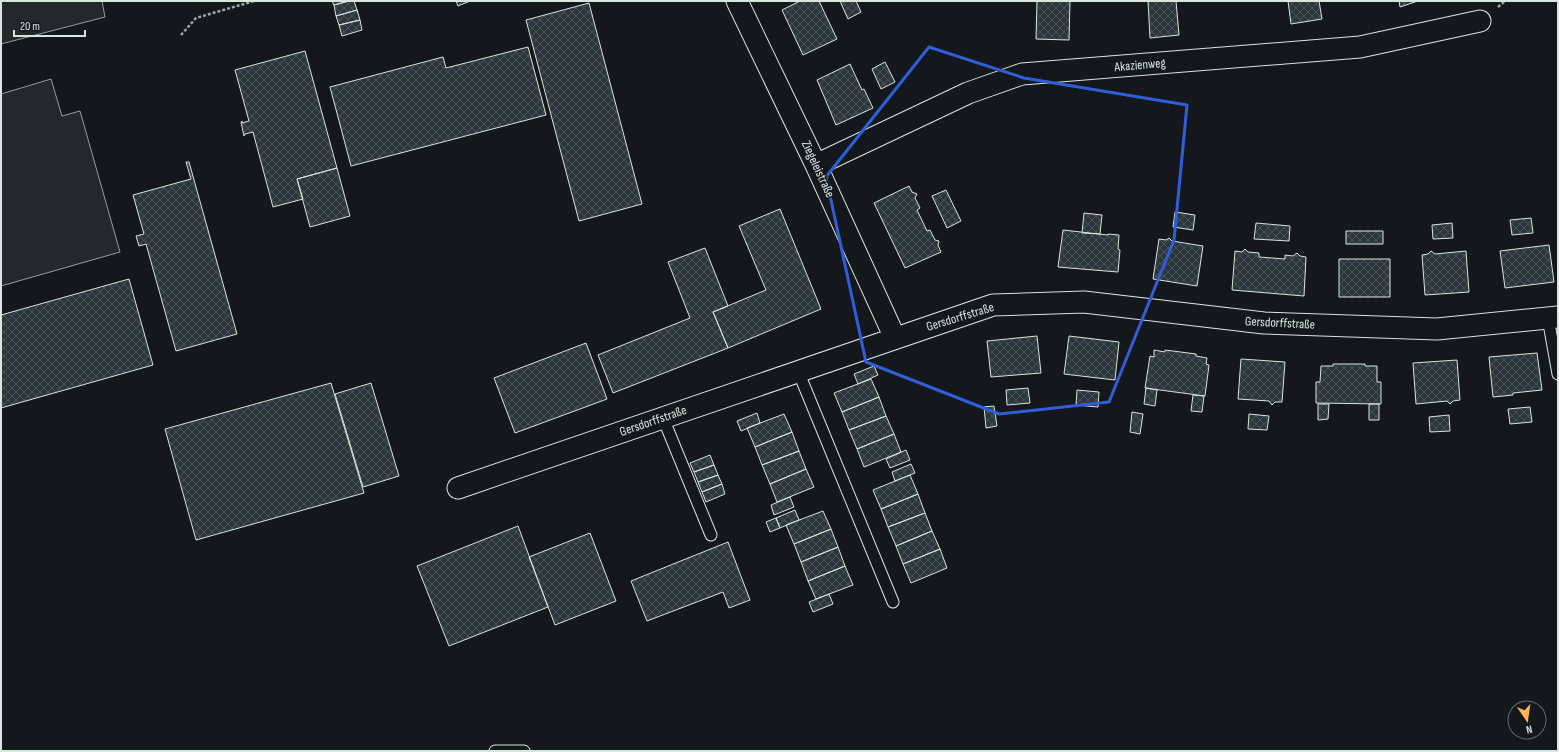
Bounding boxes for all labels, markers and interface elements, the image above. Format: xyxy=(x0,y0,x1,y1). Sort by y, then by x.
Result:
scale bar xyxy=(14,12,85,38)
text: 20 m xyxy=(20,19,40,34)
street label: Akazienweg xyxy=(1113,55,1166,75)
street label: Ziegeleistraße xyxy=(798,138,838,200)
street label: Gersdorffstraße xyxy=(924,299,996,335)
street label: Gersdorffstraße xyxy=(1245,313,1315,333)
street label: Gersdorffstraße xyxy=(617,402,689,440)
north arrow xyxy=(1507,700,1547,740)
text: N xyxy=(1525,722,1533,736)

